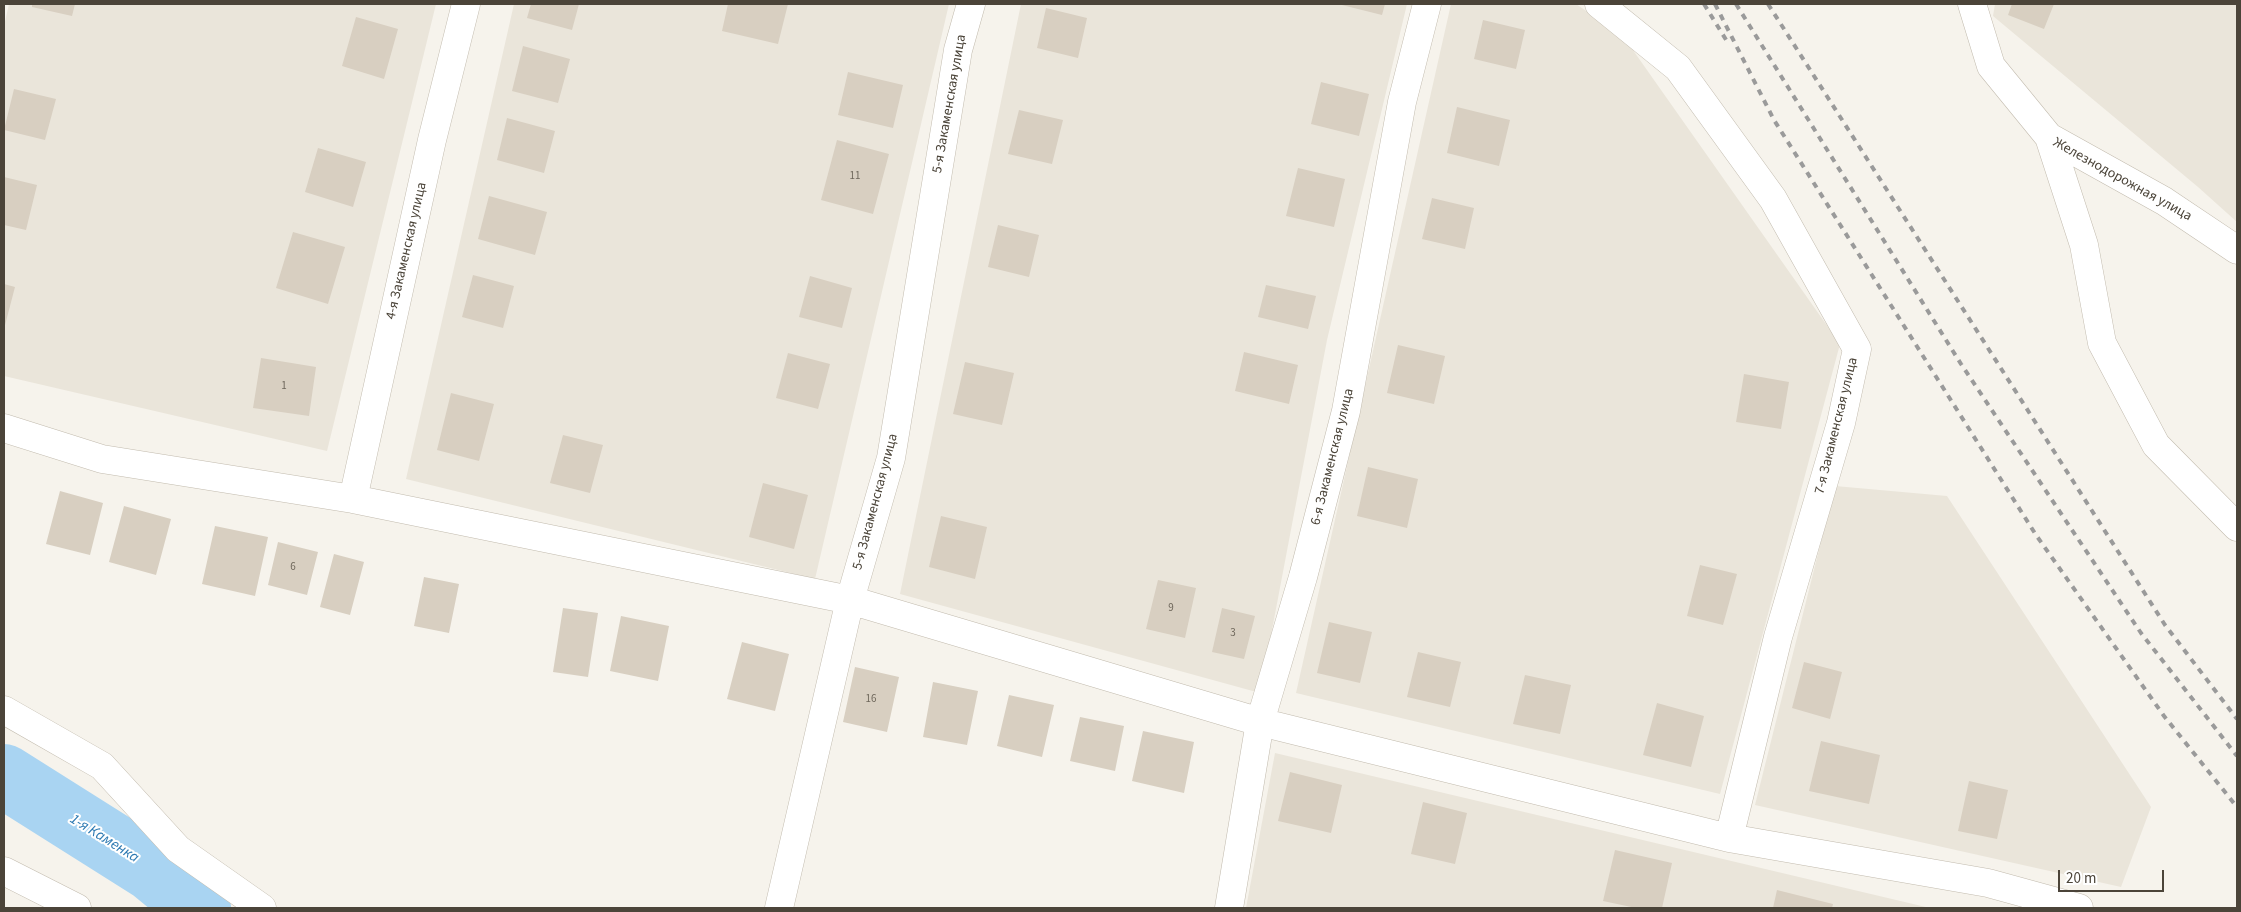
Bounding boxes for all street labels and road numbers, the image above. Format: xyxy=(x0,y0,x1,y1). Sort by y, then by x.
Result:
street label: 5-я Закаменская улица xyxy=(930,33,970,175)
street label: Железнодорожная улица xyxy=(2050,135,2194,225)
street label: 4-я Закаменская улица xyxy=(383,181,431,321)
street label: 7-я Закаменская улица xyxy=(1812,356,1862,496)
street label: 6-я Закаменская улица xyxy=(1308,387,1358,527)
street label: 5-я Закаменская улица xyxy=(850,432,902,572)

